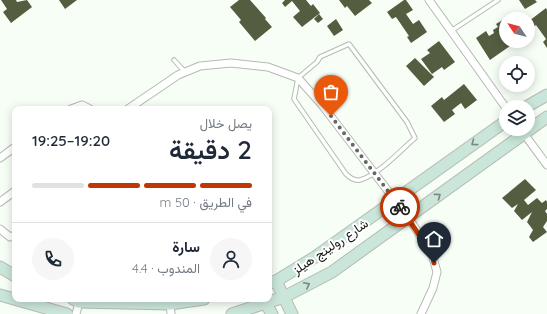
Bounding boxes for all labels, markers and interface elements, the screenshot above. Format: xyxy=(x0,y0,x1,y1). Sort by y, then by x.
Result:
north arrow xyxy=(499,12,535,48)
map controls xyxy=(499,12,535,136)
button: locate xyxy=(499,56,535,92)
pin xyxy=(314,75,348,116)
icon: bag xyxy=(320,81,342,103)
button: layers xyxy=(499,100,535,136)
text: يصل خلال xyxy=(200,115,252,131)
text: 19:20–19:25 xyxy=(32,131,110,150)
text: 2 دقيقة xyxy=(169,133,252,166)
one-way arrow xyxy=(472,139,479,146)
courier xyxy=(380,187,420,227)
text: في الطريق · 50 m xyxy=(160,194,252,210)
one-way arrow xyxy=(433,194,440,201)
icon: bike xyxy=(389,196,411,218)
street label: شارع رولينج هيلز xyxy=(288,215,372,279)
pin xyxy=(417,222,451,263)
icon: home xyxy=(423,228,445,250)
text: سارة xyxy=(172,237,200,256)
button: phone xyxy=(32,238,74,280)
button: person xyxy=(210,238,252,280)
text: المندوب · 4.4 xyxy=(132,260,200,276)
one-way arrow xyxy=(303,282,310,289)

